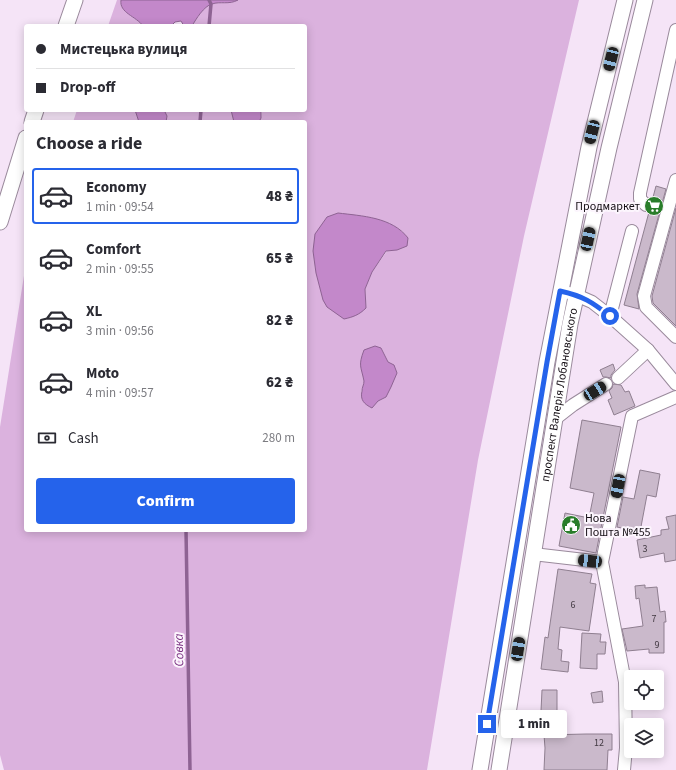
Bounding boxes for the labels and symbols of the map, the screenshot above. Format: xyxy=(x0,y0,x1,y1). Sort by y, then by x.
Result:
car xyxy=(602,46,620,72)
car xyxy=(583,119,601,145)
supermarket icon: Продмаркет xyxy=(643,195,665,217)
place label: Продмаркет xyxy=(575,198,640,215)
car xyxy=(580,226,596,252)
street label: проспект Валерія Лобановського xyxy=(537,306,582,483)
route start xyxy=(601,307,619,325)
car xyxy=(582,380,608,402)
car xyxy=(610,473,626,499)
place label: Нова Пошта №455 xyxy=(585,510,651,541)
public building icon: Нова Пошта №455 xyxy=(560,514,582,536)
house number: 3 xyxy=(643,542,648,556)
car xyxy=(577,554,603,568)
house number: 6 xyxy=(571,598,576,612)
house number: 7 xyxy=(652,612,657,626)
water label: Совка xyxy=(170,633,188,667)
car xyxy=(510,636,526,662)
house number: 9 xyxy=(655,638,660,652)
callout: 1 min xyxy=(501,710,567,738)
route end xyxy=(478,715,496,733)
house number: 12 xyxy=(594,736,604,750)

